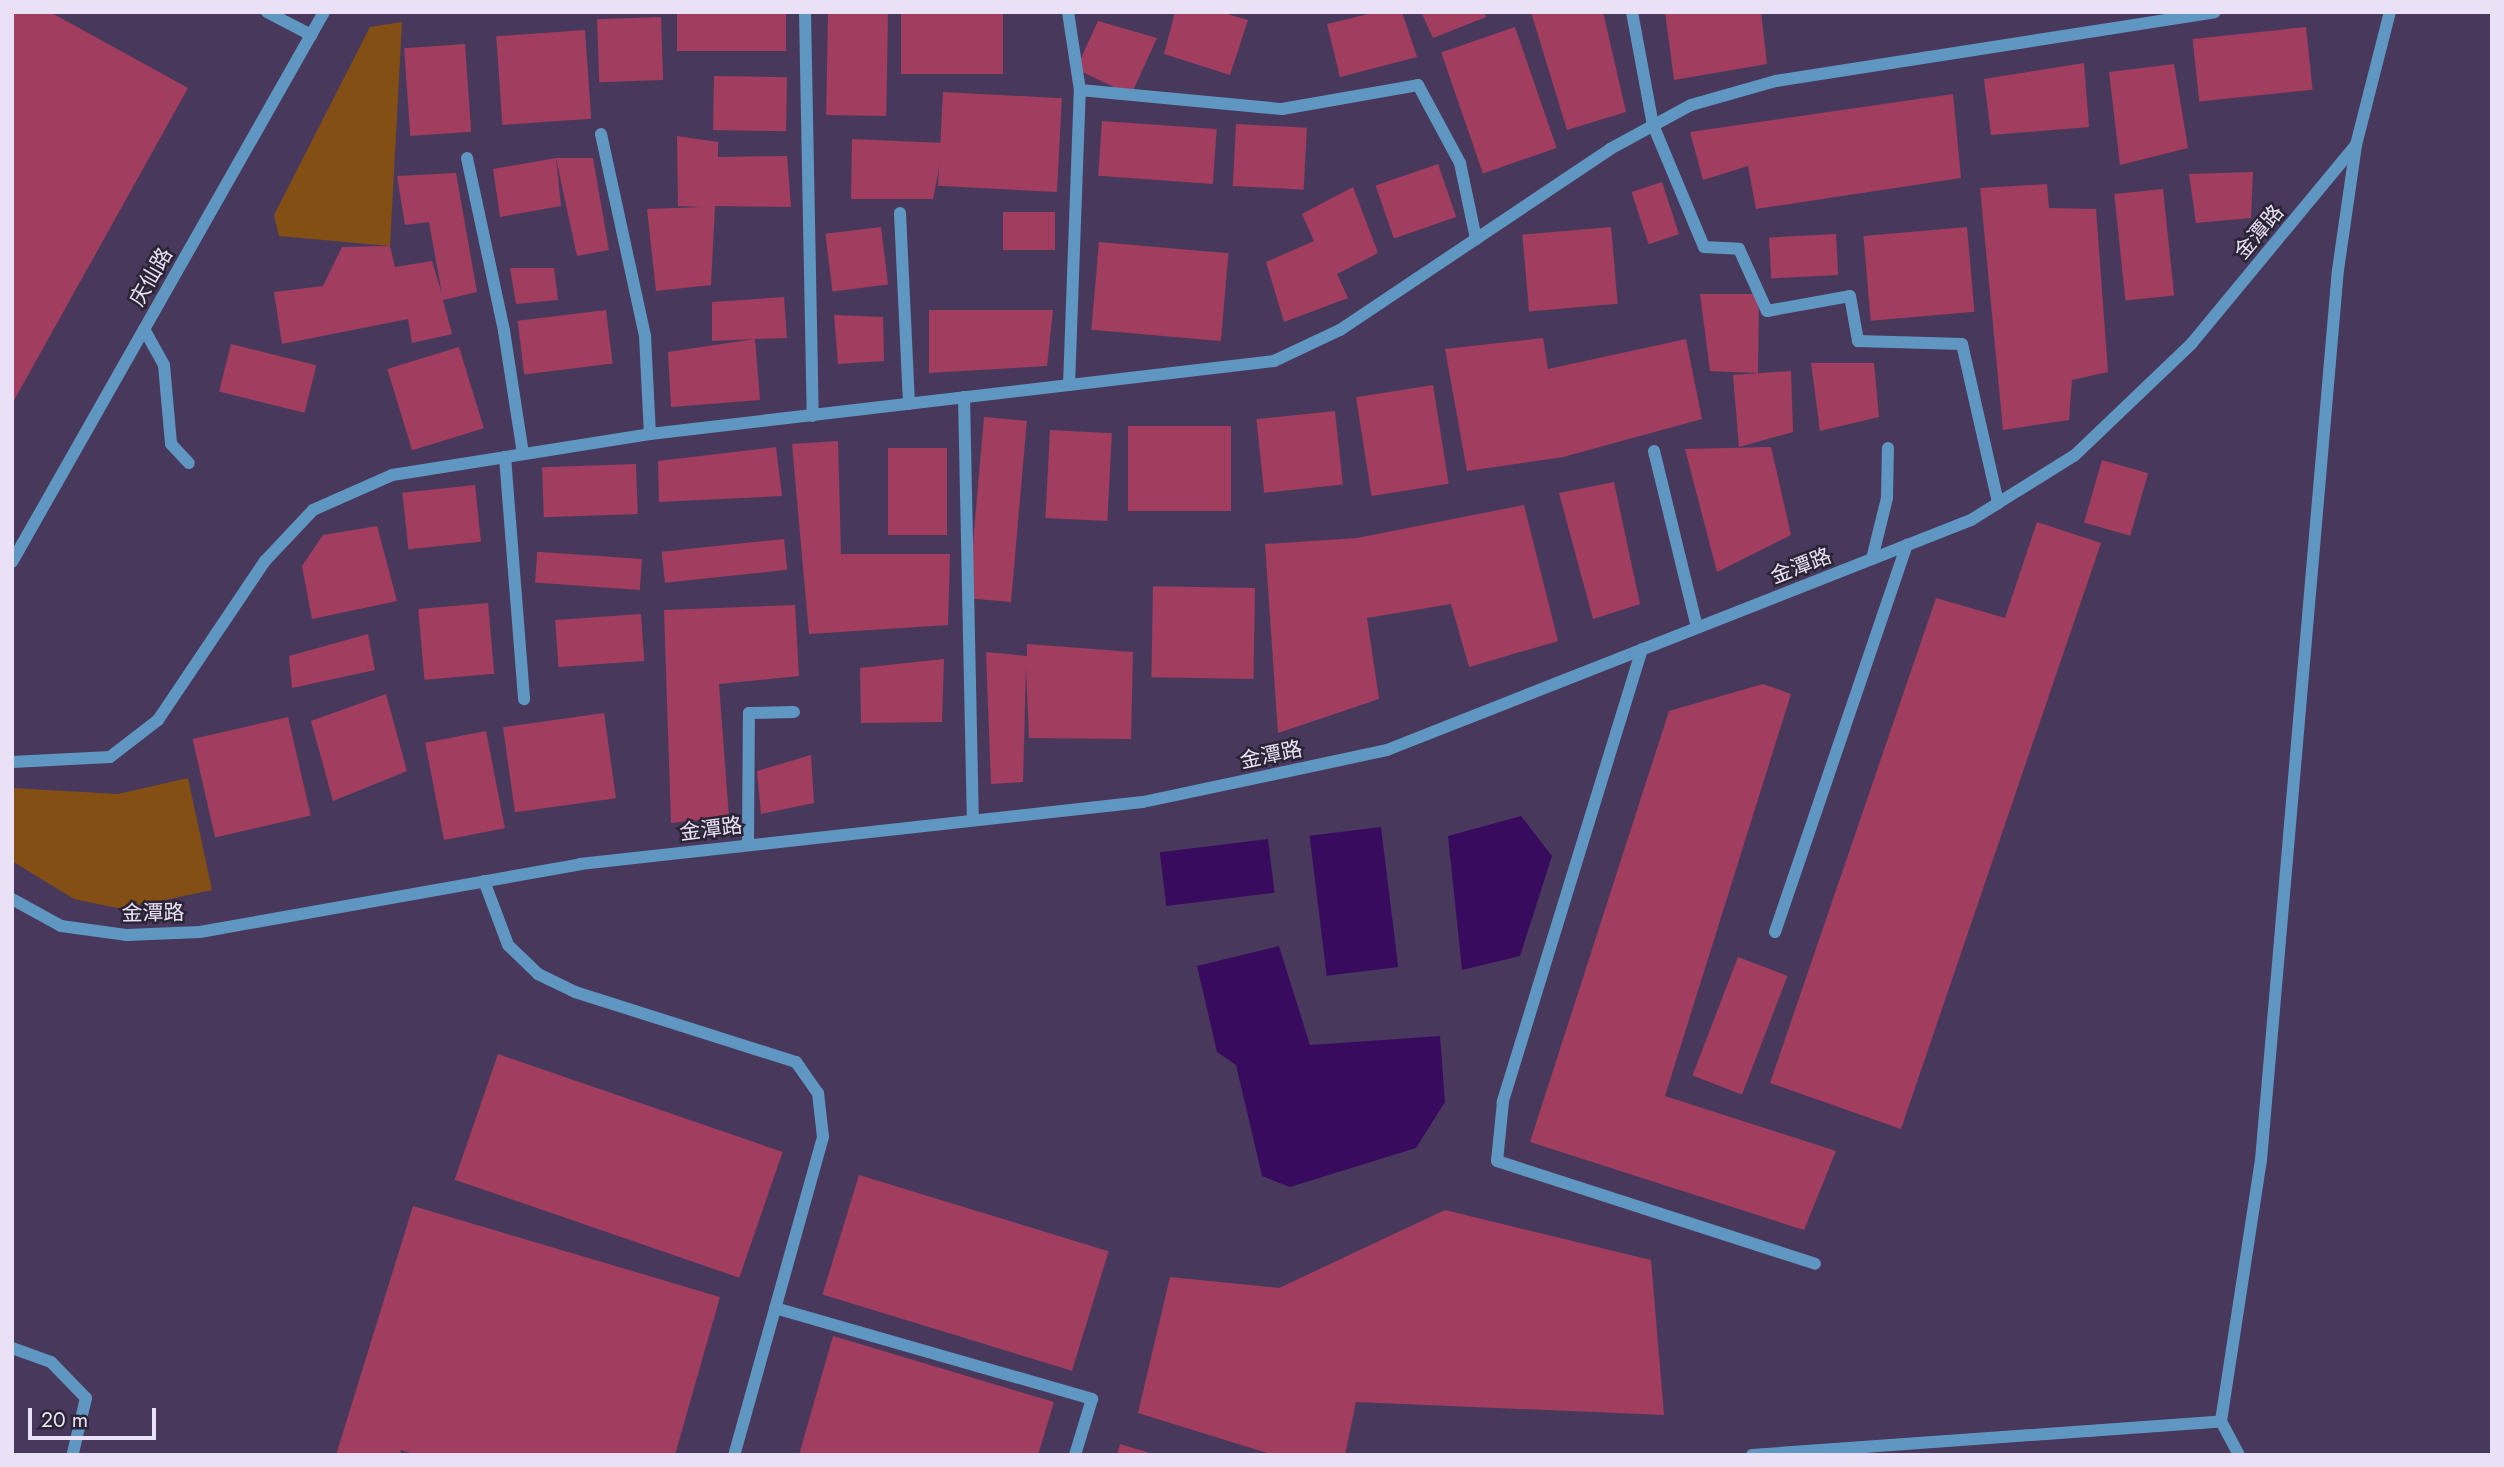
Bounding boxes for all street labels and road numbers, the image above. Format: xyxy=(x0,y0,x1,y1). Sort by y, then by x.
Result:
street label: 金潭路 xyxy=(2229,200,2289,264)
street label: 庆仙路 xyxy=(124,243,178,311)
street label: 金潭路 xyxy=(1767,543,1835,589)
street label: 金潭路 xyxy=(1238,736,1304,774)
street label: 金潭路 xyxy=(678,813,744,845)
street label: 金潭路 xyxy=(121,900,185,926)

